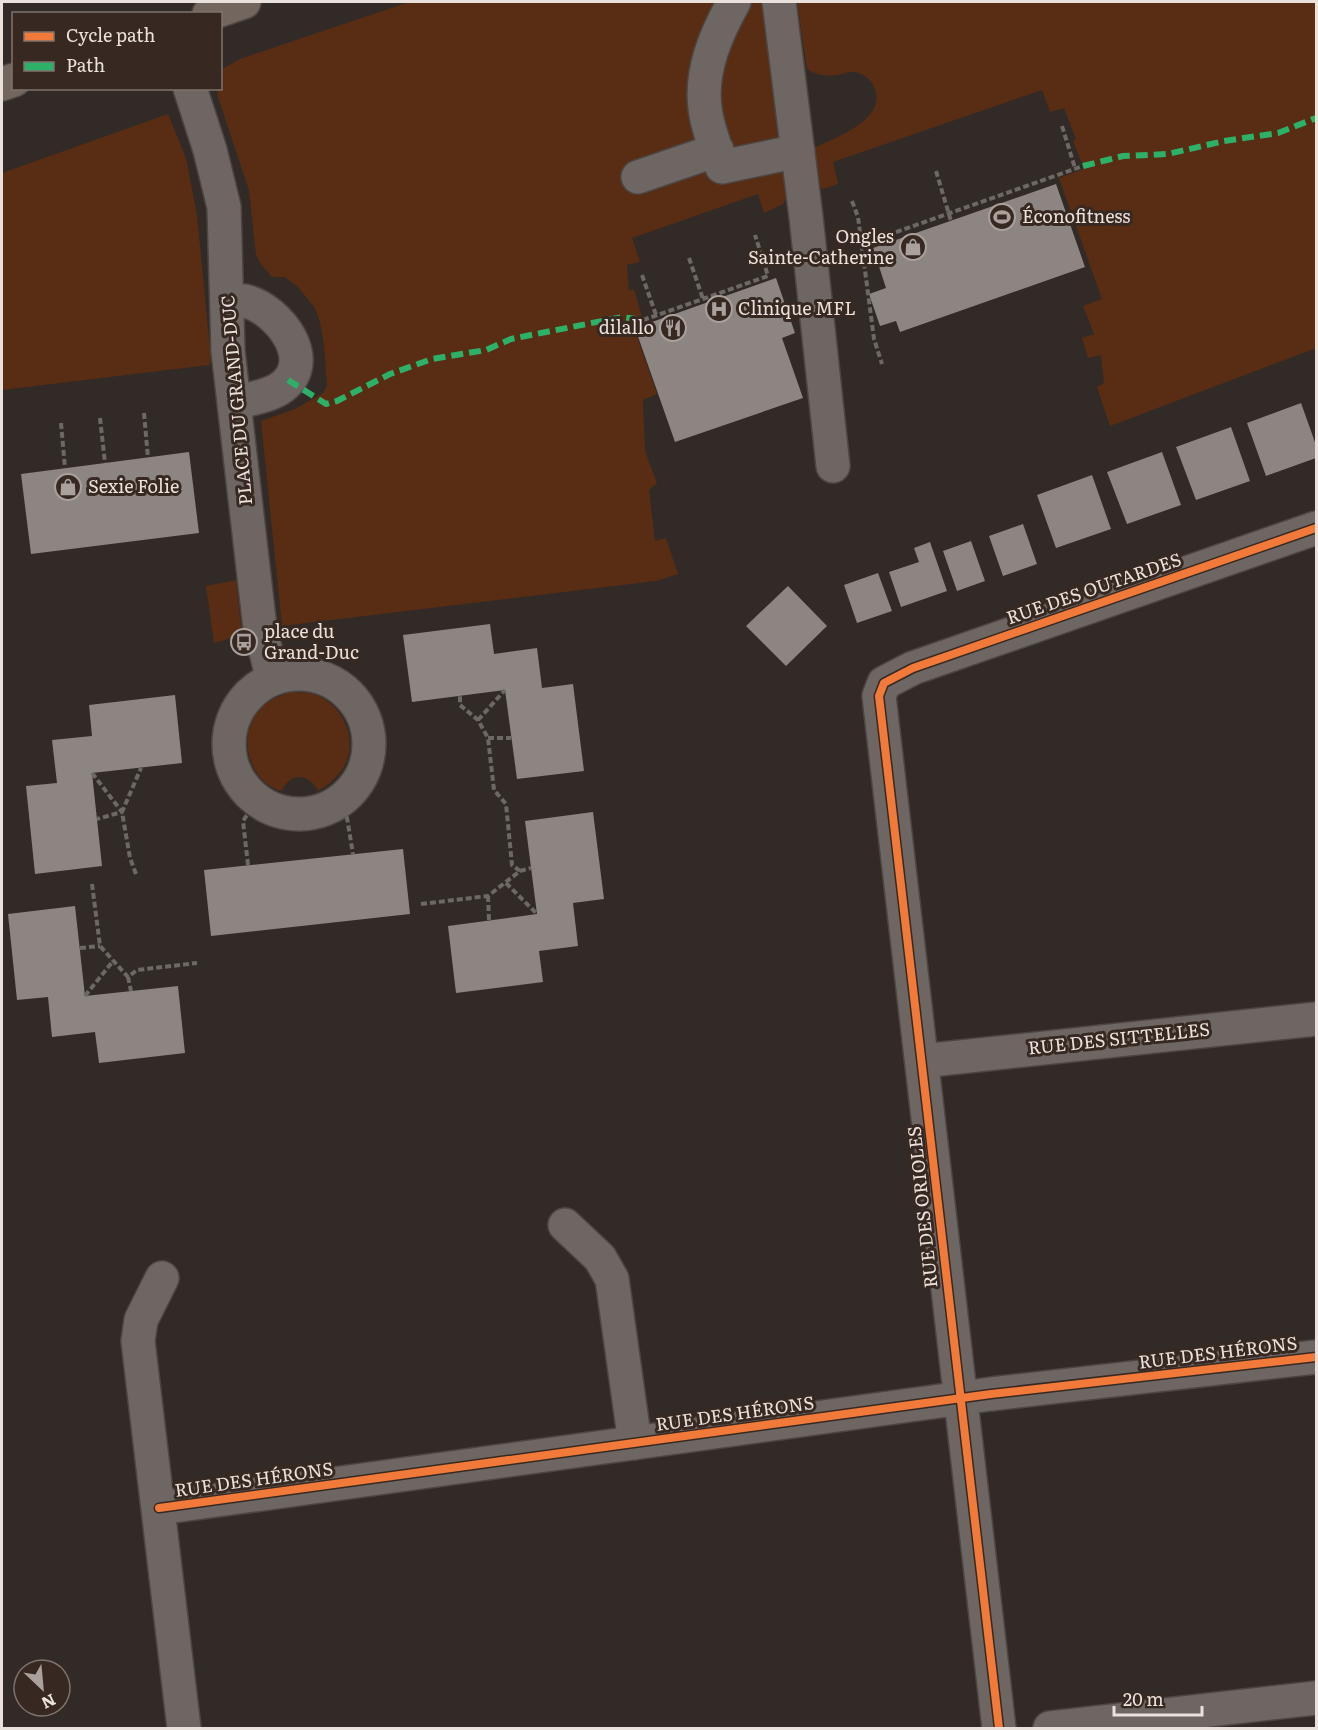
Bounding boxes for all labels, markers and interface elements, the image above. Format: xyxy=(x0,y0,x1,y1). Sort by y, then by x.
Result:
legend xyxy=(12,12,222,90)
text: Cycle path xyxy=(66,21,155,48)
text: Path xyxy=(66,51,105,78)
sports icon: Éconofitness xyxy=(987,202,1017,232)
place label: Éconofitness xyxy=(1022,202,1131,229)
place label: Ongles Sainte-Catherine xyxy=(748,222,894,270)
shop icon: Ongles Sainte-Catherine xyxy=(898,232,928,262)
street label: PLACE DU GRAND-DUC xyxy=(213,294,258,506)
hospital icon: Clinique MFL xyxy=(704,294,734,324)
place label: Clinique MFL xyxy=(738,294,856,321)
place label: dilallo xyxy=(599,313,654,340)
restaurant icon: dilallo xyxy=(658,313,688,343)
shop icon: Sexie Folie xyxy=(53,472,83,502)
place label: Sexie Folie xyxy=(88,472,179,499)
street label: RUE DES OUTARDES xyxy=(1002,545,1185,630)
place label: place du Grand-Duc xyxy=(264,617,359,665)
bus stop icon: place du Grand-Duc xyxy=(229,627,259,657)
street label: RUE DES SITTELLES xyxy=(1027,1015,1211,1060)
street label: RUE DES ORIOLES xyxy=(900,1125,943,1289)
street label: RUE DES HÉRONS xyxy=(1137,1328,1299,1375)
street label: RUE DES HÉRONS xyxy=(654,1388,816,1437)
street label: RUE DES HÉRONS xyxy=(173,1454,335,1503)
north arrow xyxy=(12,1658,72,1718)
scale bar xyxy=(1114,1679,1202,1717)
text: 20 m xyxy=(1123,1685,1164,1712)
text: N xyxy=(38,1689,60,1716)

